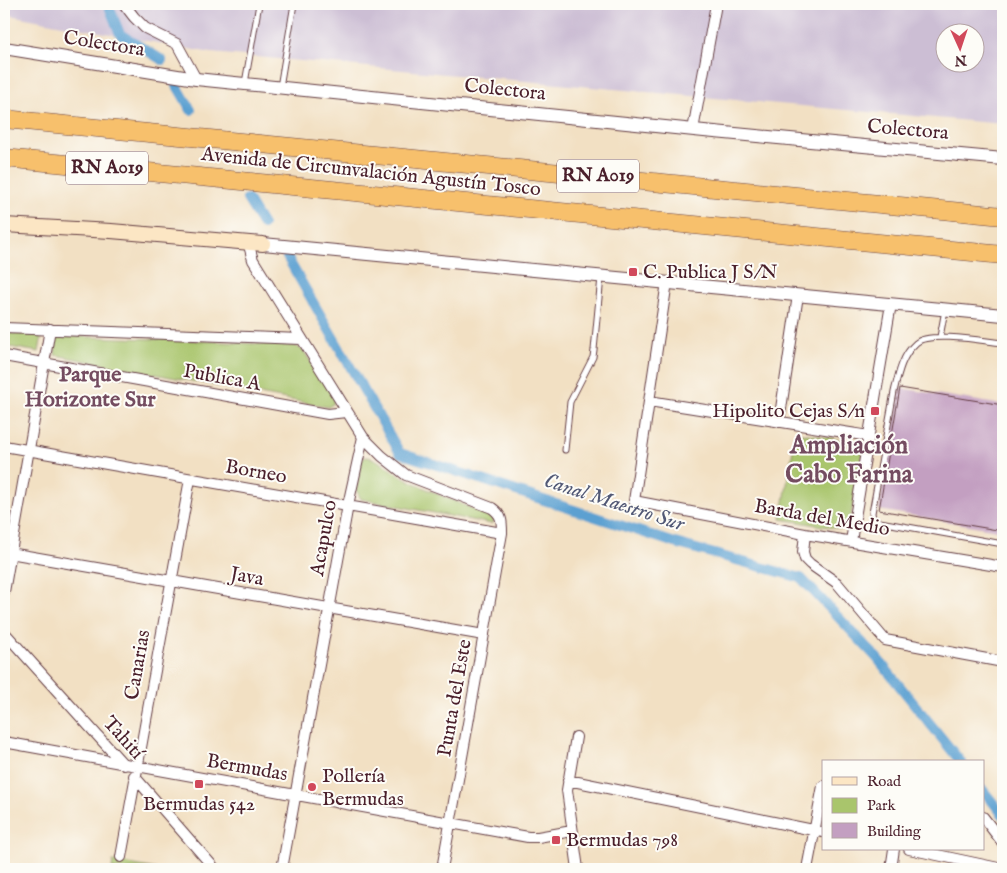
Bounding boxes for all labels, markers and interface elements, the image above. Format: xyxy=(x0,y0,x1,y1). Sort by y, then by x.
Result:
north arrow xyxy=(934,22,984,72)
street label: Colectora xyxy=(62,25,147,63)
text: N xyxy=(954,51,968,69)
street label: Colectora xyxy=(463,73,547,107)
street label: Colectora xyxy=(866,114,950,146)
street label: Avenida de Circunvalación Agustín Tosco xyxy=(199,142,542,202)
road number: RN A019 xyxy=(66,152,148,184)
road number: RN A019 xyxy=(557,160,639,192)
place label: C. Publica J S/N xyxy=(643,260,778,285)
marker: C. Publica J S/N xyxy=(627,266,639,278)
street label: Publica A xyxy=(181,359,263,397)
district label: Parque Horizonte Sur xyxy=(24,361,156,414)
place label: Hipolito Cejas S/n xyxy=(712,399,865,424)
marker: Hipolito Cejas S/n xyxy=(869,405,881,417)
district label: Ampliación Cabo Farina xyxy=(785,430,914,491)
street label: Borneo xyxy=(223,454,289,490)
water label: Canal Maestro Sur xyxy=(541,468,688,539)
street label: Barda del Medio xyxy=(752,494,892,542)
street label: Acapulco xyxy=(305,498,343,579)
street label: Java xyxy=(226,561,266,592)
street label: Canarias xyxy=(120,628,156,702)
street label: Punta del Este xyxy=(432,637,478,759)
street label: Tahití xyxy=(97,711,150,766)
street label: Bermudas xyxy=(205,749,289,787)
legend xyxy=(822,760,984,850)
place label: Pollería Bermudas xyxy=(322,764,404,812)
text: Road xyxy=(867,772,902,791)
marker: Bermudas 542 xyxy=(193,778,205,790)
marker: Pollería Bermudas xyxy=(306,781,318,793)
place label: Bermudas 542 xyxy=(143,792,255,817)
text: Park xyxy=(867,796,897,815)
text: Building xyxy=(867,822,922,841)
place label: Bermudas 798 xyxy=(566,828,678,853)
marker: Bermudas 798 xyxy=(550,834,562,846)

